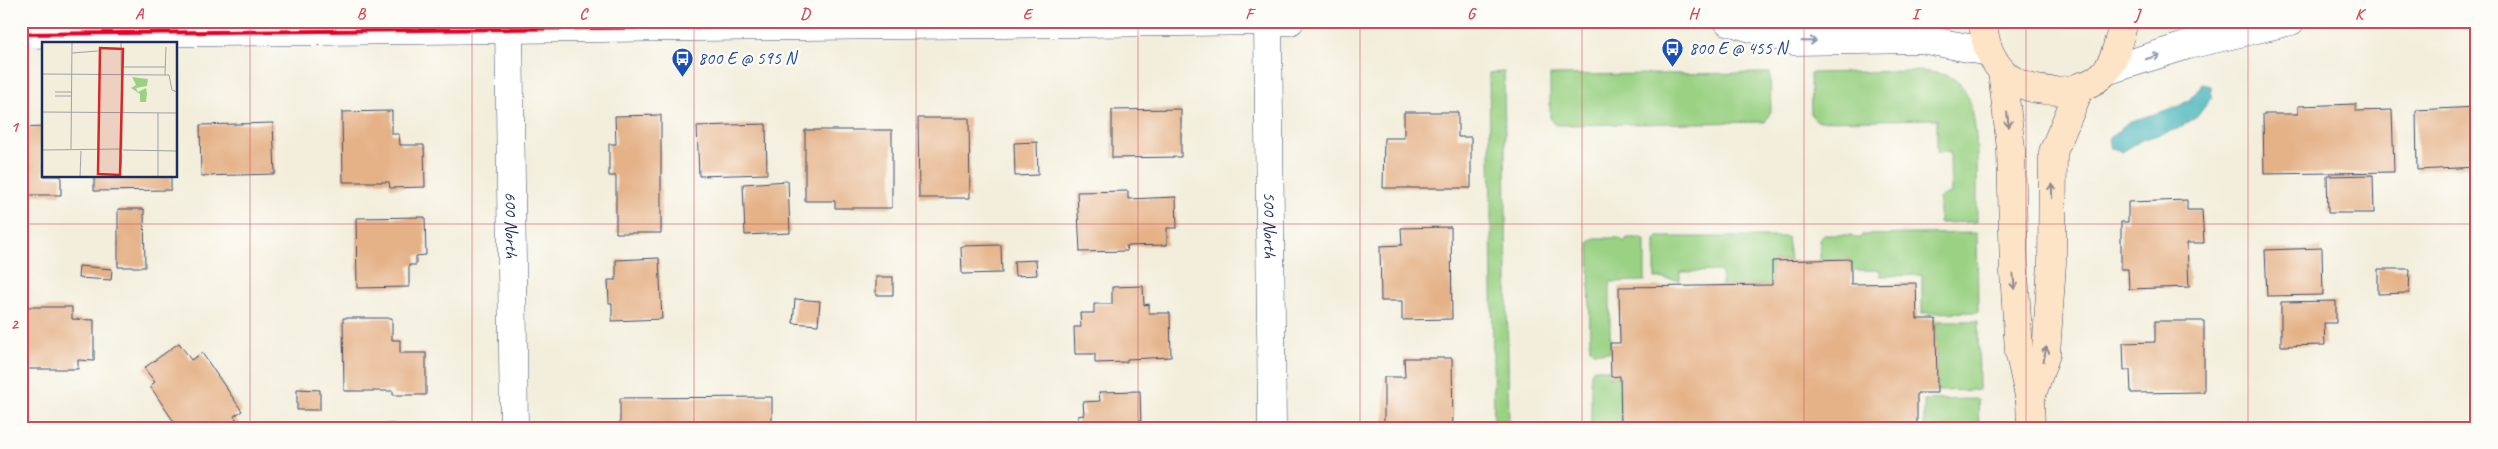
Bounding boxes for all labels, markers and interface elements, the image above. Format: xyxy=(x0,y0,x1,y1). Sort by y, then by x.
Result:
text: A xyxy=(135,4,145,24)
text: B xyxy=(357,4,367,24)
text: C xyxy=(579,4,589,24)
text: D xyxy=(800,4,811,24)
text: E xyxy=(1023,4,1034,24)
text: F xyxy=(1245,4,1256,24)
text: G xyxy=(1467,4,1477,24)
text: H xyxy=(1688,4,1700,24)
text: I xyxy=(1912,4,1922,24)
text: J xyxy=(2133,4,2142,24)
text: K xyxy=(2355,4,2367,24)
bus stop icon: 800 E @ 455 N xyxy=(1661,36,1685,67)
one-way arrow xyxy=(1801,36,1817,45)
place label: 800 E @ 455 N xyxy=(1689,37,1790,59)
inset map xyxy=(42,42,178,178)
bus stop icon: 800 E @ 595 N xyxy=(670,46,694,77)
place label: 800 E @ 595 N xyxy=(698,47,799,69)
one-way arrow xyxy=(2144,51,2160,61)
one-way arrow xyxy=(2003,111,2013,127)
text: 1 xyxy=(10,117,19,137)
one-way arrow xyxy=(2047,184,2057,200)
street label: 600 North xyxy=(500,192,523,259)
street label: 500 North xyxy=(1259,192,1281,259)
one-way arrow xyxy=(2010,274,2019,290)
text: 2 xyxy=(10,314,19,334)
one-way arrow xyxy=(2041,346,2050,362)

